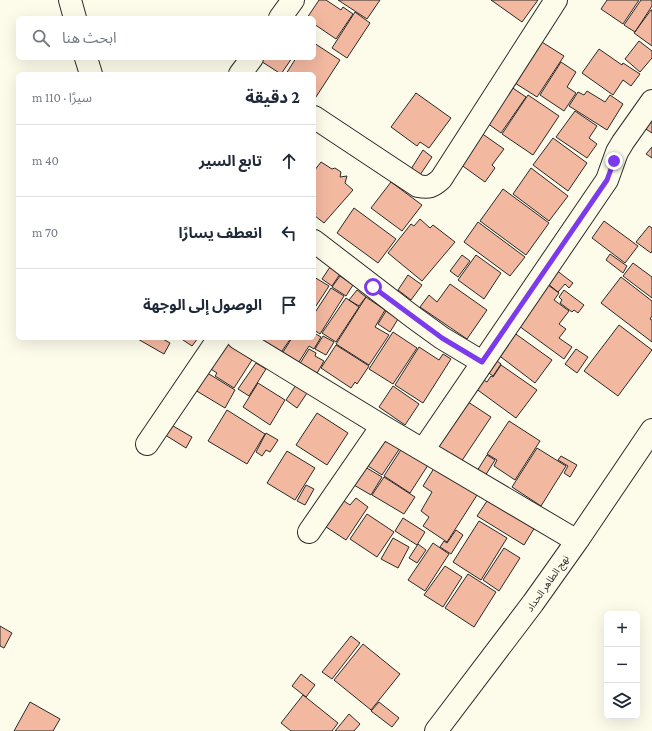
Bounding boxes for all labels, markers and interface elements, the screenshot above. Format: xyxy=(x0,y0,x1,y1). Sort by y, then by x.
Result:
search box xyxy=(16,16,316,60)
icon: search xyxy=(30,27,52,49)
text: ابحث هنا xyxy=(62,30,117,46)
text: 2 دقيقة xyxy=(245,88,300,107)
text: سيرًا · 110 m xyxy=(32,90,92,105)
icon: ahead xyxy=(278,150,300,172)
route end xyxy=(605,152,623,170)
text: 40 m xyxy=(32,153,59,168)
text: تابع السير xyxy=(199,153,262,169)
icon: left xyxy=(278,222,300,244)
text: 70 m xyxy=(32,225,58,240)
text: انعطف يسارًا xyxy=(179,225,262,241)
route start xyxy=(364,278,382,296)
icon: arrive xyxy=(278,294,300,316)
text: الوصول إلى الوجهة xyxy=(143,297,262,313)
street label: نهج الطاهر الحداد xyxy=(524,553,573,615)
map controls xyxy=(604,611,640,719)
button: + xyxy=(604,611,640,647)
button: − xyxy=(604,647,640,683)
button: layers xyxy=(604,683,640,719)

